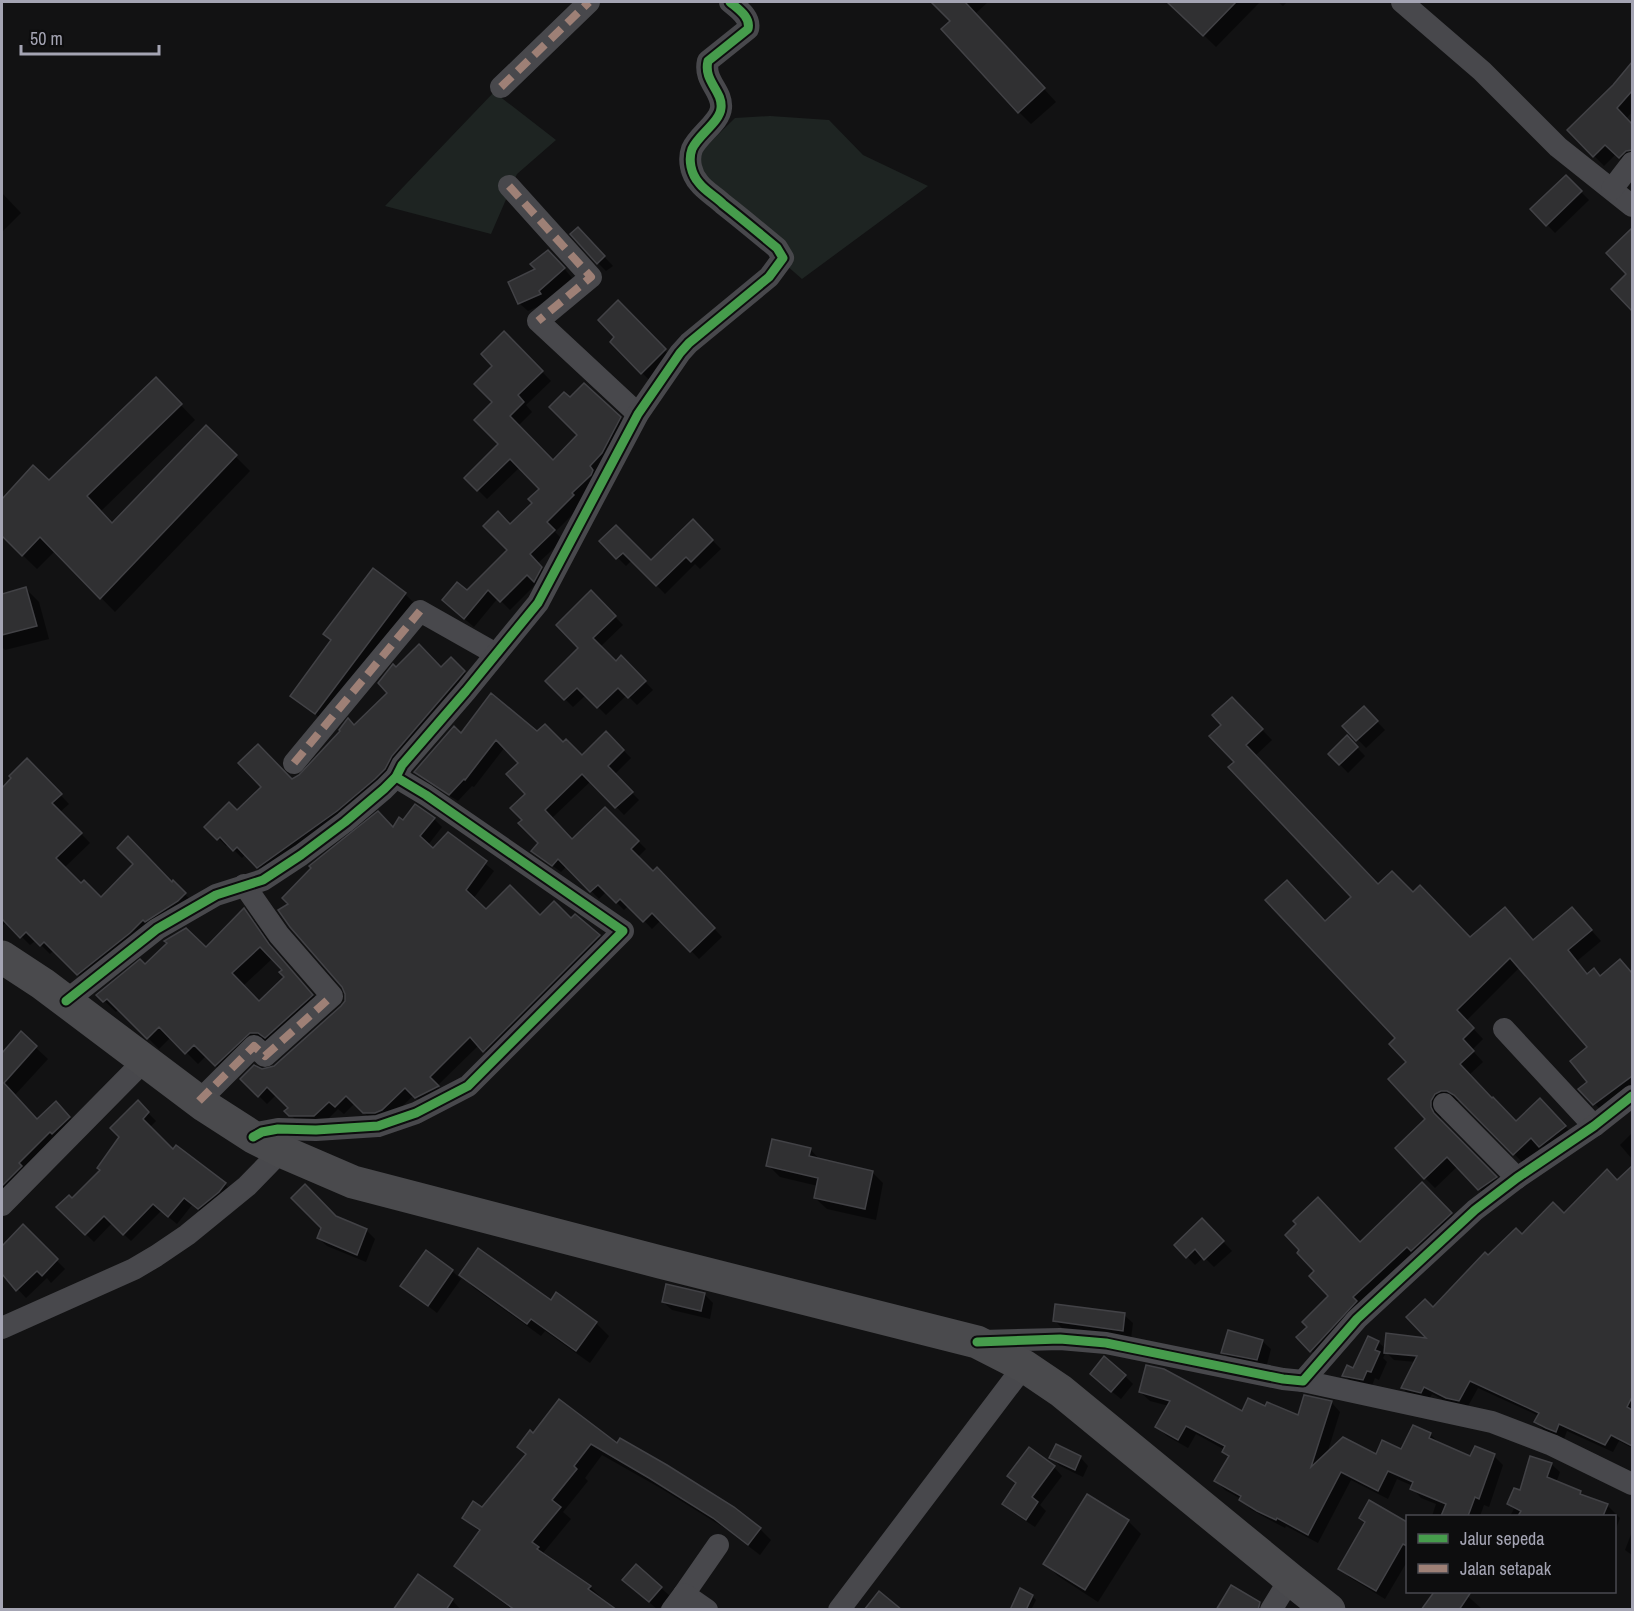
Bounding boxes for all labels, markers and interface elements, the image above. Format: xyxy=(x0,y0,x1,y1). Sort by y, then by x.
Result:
scale bar xyxy=(21,18,159,56)
text: 50 m xyxy=(30,26,63,51)
legend xyxy=(1406,1515,1616,1593)
text: Jalur sepeda xyxy=(1460,1526,1545,1551)
text: Jalan setapak xyxy=(1460,1556,1552,1581)

